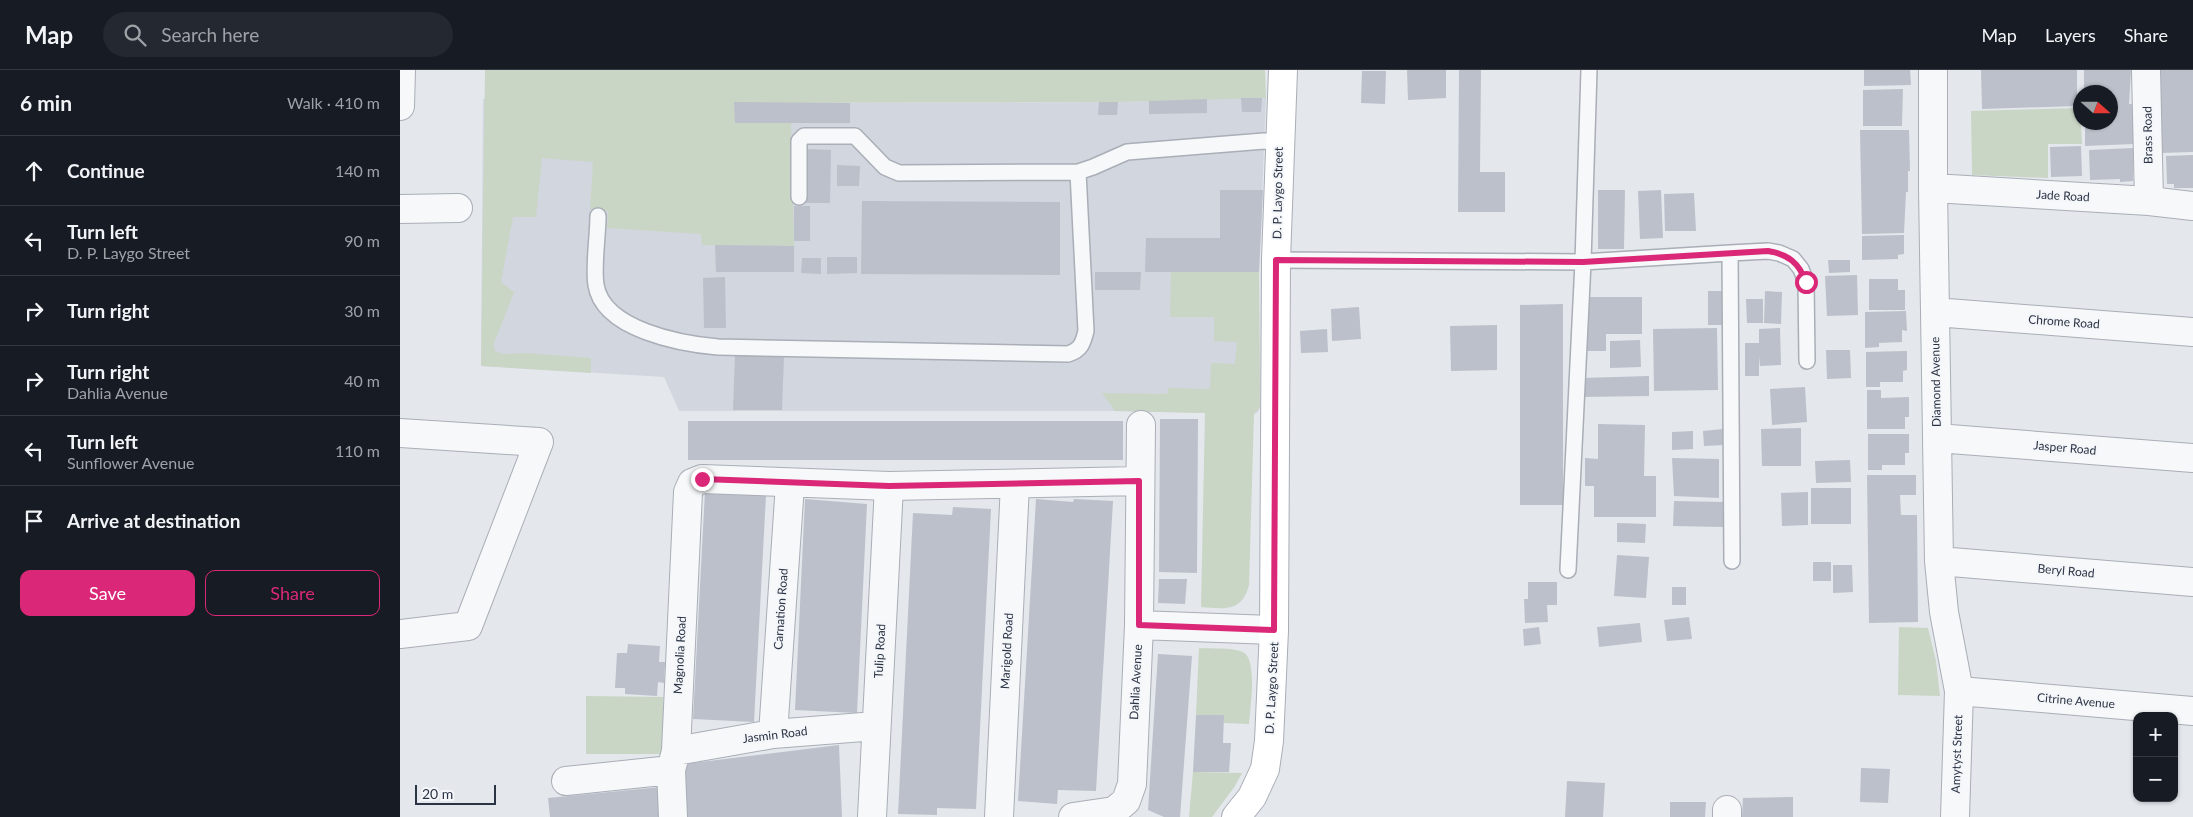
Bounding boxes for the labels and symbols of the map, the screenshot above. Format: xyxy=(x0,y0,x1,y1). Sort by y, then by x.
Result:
north arrow xyxy=(2073,85,2118,130)
street label: Brass Road xyxy=(2139,106,2156,164)
street label: D. P. Laygo Street xyxy=(1269,146,1286,239)
street label: Jade Road xyxy=(2036,187,2090,204)
route start xyxy=(1795,271,1818,294)
street label: Chrome Road xyxy=(2028,312,2100,331)
street label: Diamond Avenue xyxy=(1927,337,1944,427)
street label: Jasper Road xyxy=(2033,437,2097,458)
route end xyxy=(691,468,714,491)
street label: Beryl Road xyxy=(2037,561,2095,580)
street label: Carnation Road xyxy=(770,568,791,650)
street label: Marigold Road xyxy=(997,612,1016,690)
street label: Magnolia Road xyxy=(670,616,689,694)
street label: Tulip Road xyxy=(871,623,888,679)
street label: D. P. Laygo Street xyxy=(1262,641,1281,734)
street label: Dahlia Avenue xyxy=(1126,644,1145,720)
street label: Citrine Avenue xyxy=(2037,690,2115,711)
street label: Amytyst Street xyxy=(1948,714,1965,794)
street label: Jasmin Road xyxy=(742,723,808,746)
scale bar xyxy=(415,782,496,805)

